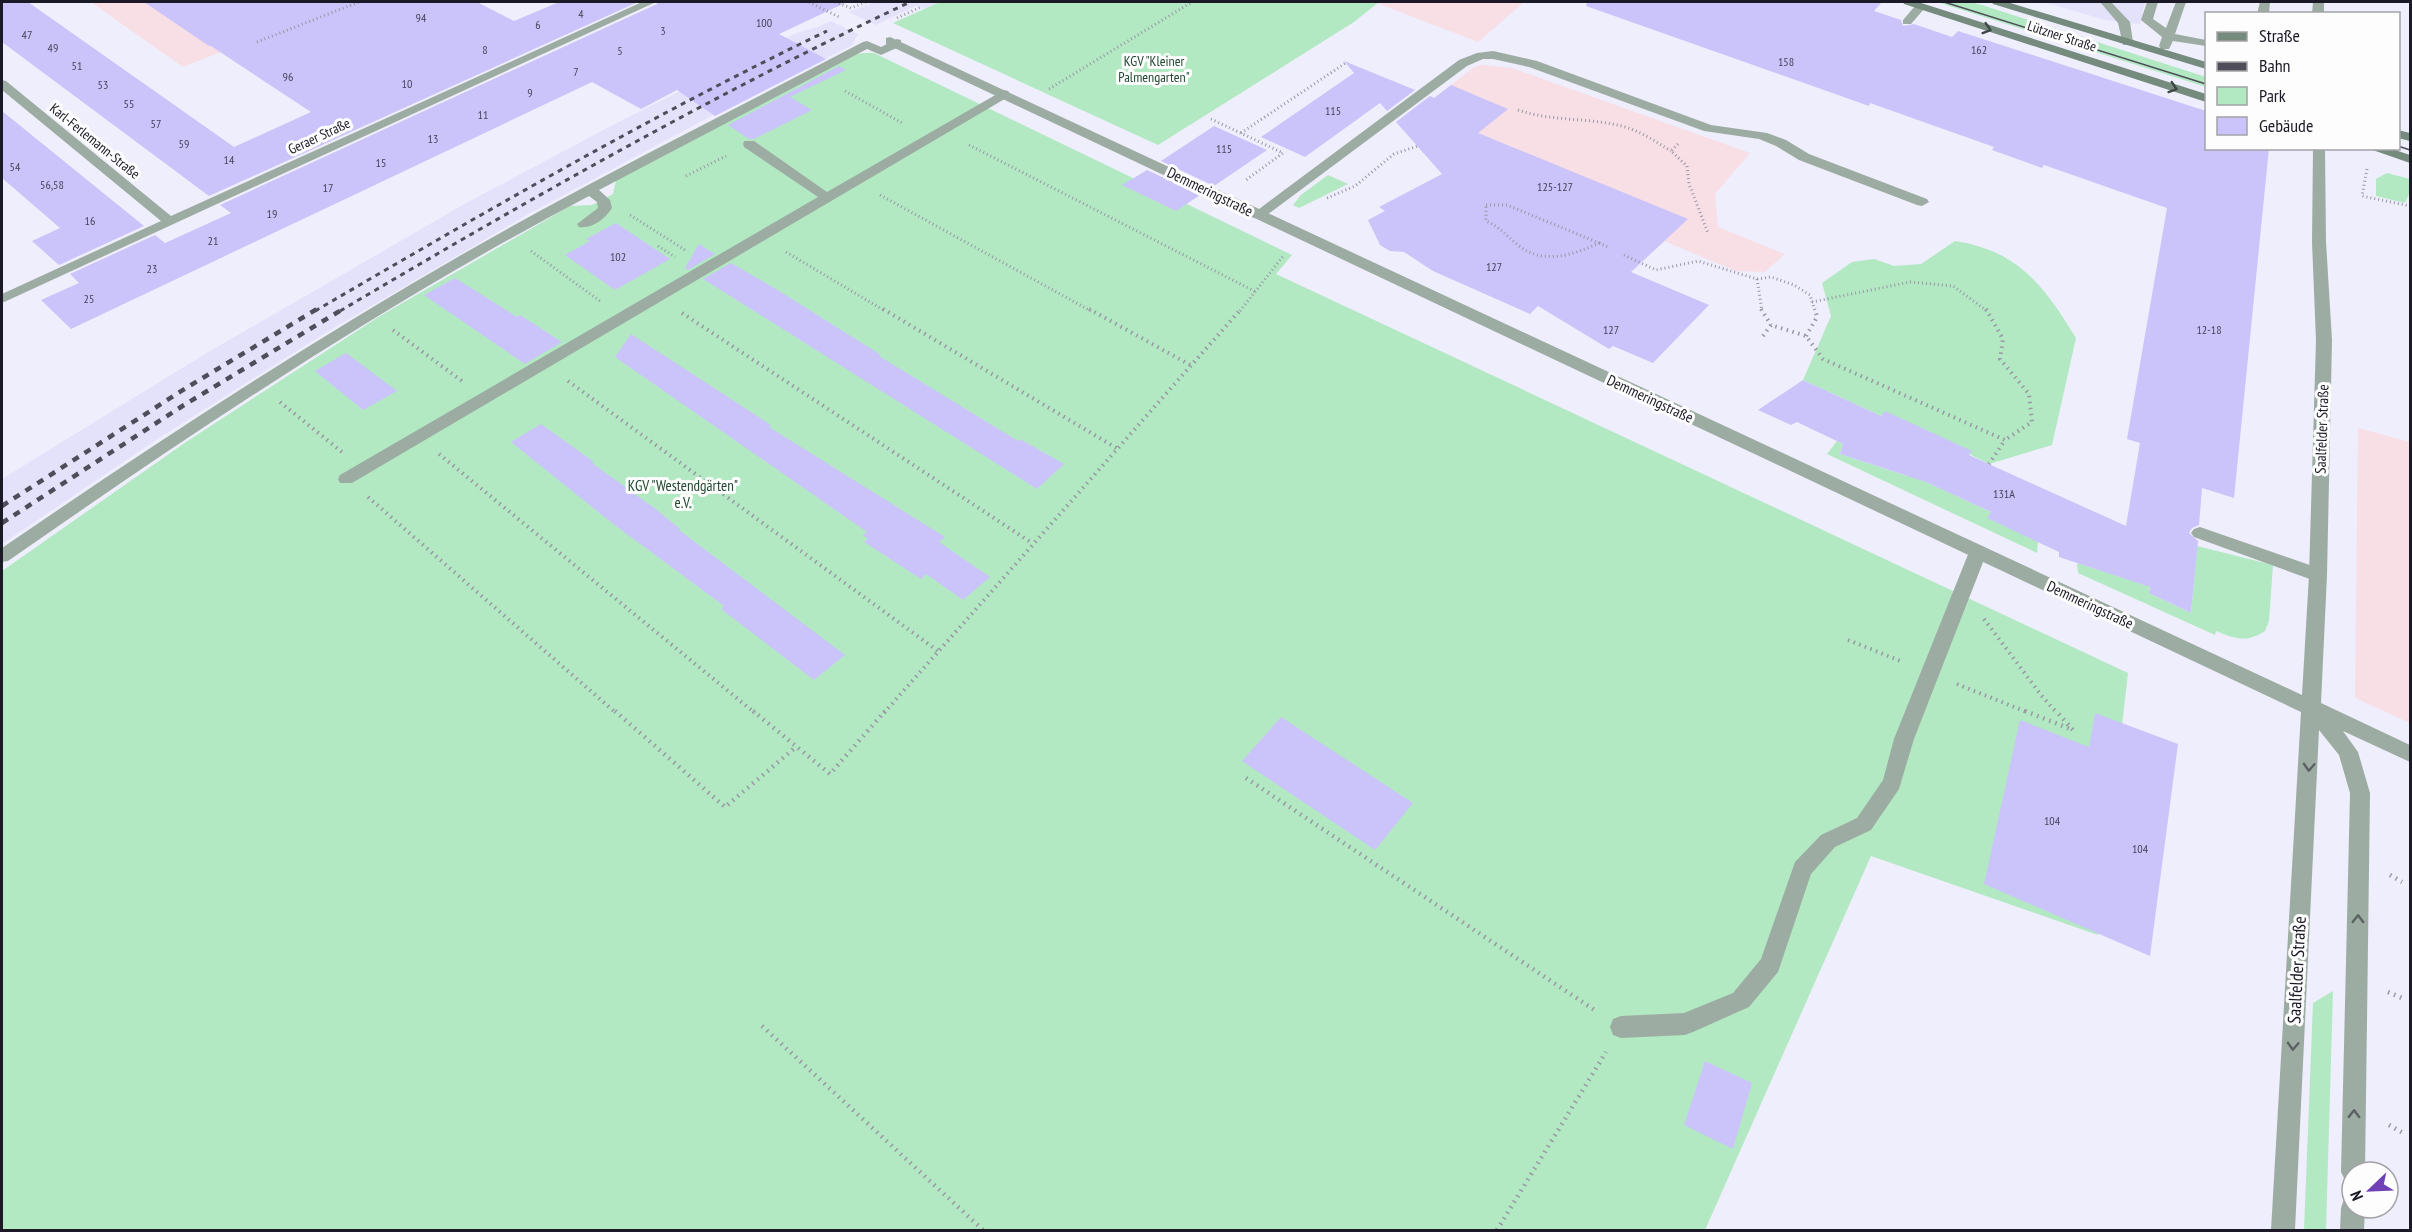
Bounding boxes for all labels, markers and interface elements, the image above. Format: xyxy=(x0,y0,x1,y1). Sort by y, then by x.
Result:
house number: 4 xyxy=(578,6,584,21)
house number: 94 xyxy=(416,10,427,25)
legend xyxy=(2205,12,2400,150)
house number: 100 xyxy=(756,15,772,30)
street label: Lützner Straße xyxy=(2025,16,2099,56)
house number: 6 xyxy=(535,17,541,32)
one-way arrow xyxy=(1981,22,1992,34)
house number: 3 xyxy=(660,23,666,38)
text: Straße xyxy=(2259,24,2300,47)
house number: 47 xyxy=(22,27,32,42)
house number: 49 xyxy=(48,40,58,55)
house number: 8 xyxy=(482,42,488,57)
house number: 162 xyxy=(1971,42,1987,57)
house number: 5 xyxy=(617,43,623,58)
park label: KGV "Kleiner Palmengarten" xyxy=(1118,52,1190,86)
house number: 158 xyxy=(1778,54,1794,69)
text: Bahn xyxy=(2259,54,2291,77)
house number: 51 xyxy=(72,58,82,73)
house number: 7 xyxy=(573,64,579,79)
house number: 96 xyxy=(283,69,293,84)
house number: 10 xyxy=(402,76,412,91)
house number: 53 xyxy=(98,77,108,92)
one-way arrow xyxy=(2167,81,2178,93)
text: Park xyxy=(2259,84,2286,107)
house number: 9 xyxy=(527,85,533,100)
house number: 55 xyxy=(124,96,134,111)
street label: Karl-Ferlemann-Straße xyxy=(46,99,144,183)
house number: 115 xyxy=(1325,103,1341,118)
house number: 11 xyxy=(478,107,488,122)
street label: Geraer Straße xyxy=(285,114,353,158)
text: Gebäude xyxy=(2259,114,2313,137)
house number: 57 xyxy=(151,116,161,131)
house number: 13 xyxy=(428,131,438,146)
house number: 59 xyxy=(179,136,189,151)
house number: 115 xyxy=(1216,141,1232,156)
house number: 14 xyxy=(224,152,235,167)
house number: 15 xyxy=(376,155,386,170)
house number: 54 xyxy=(10,159,21,174)
street label: Demmeringstraße xyxy=(1164,163,1256,220)
house number: 56,58 xyxy=(40,177,64,192)
house number: 125-127 xyxy=(1537,179,1573,194)
house number: 17 xyxy=(323,180,333,195)
house number: 19 xyxy=(267,206,277,221)
house number: 16 xyxy=(85,213,95,228)
house number: 21 xyxy=(208,233,218,248)
house number: 102 xyxy=(610,249,626,264)
house number: 127 xyxy=(1486,259,1502,274)
house number: 23 xyxy=(147,261,157,276)
house number: 25 xyxy=(84,291,94,306)
house number: 127 xyxy=(1603,322,1619,337)
house number: 12-18 xyxy=(2196,322,2222,337)
street label: Demmeringstraße xyxy=(1604,370,1696,427)
street label: Saalfelder Straße xyxy=(2310,384,2333,474)
park label: KGV "Westendgärten" e.V. xyxy=(628,476,738,512)
house number: 131A xyxy=(1993,486,2015,501)
street label: Demmeringstraße xyxy=(2044,576,2136,633)
one-way arrow xyxy=(2302,763,2315,772)
house number: 104 xyxy=(2044,813,2061,828)
house number: 104 xyxy=(2132,841,2149,856)
one-way arrow xyxy=(2351,914,2364,923)
street label: Saalfelder Straße xyxy=(2282,916,2311,1024)
one-way arrow xyxy=(2287,1041,2300,1050)
one-way arrow xyxy=(2348,1109,2361,1118)
north arrow xyxy=(2340,1160,2400,1220)
text: N xyxy=(2345,1188,2367,1204)

